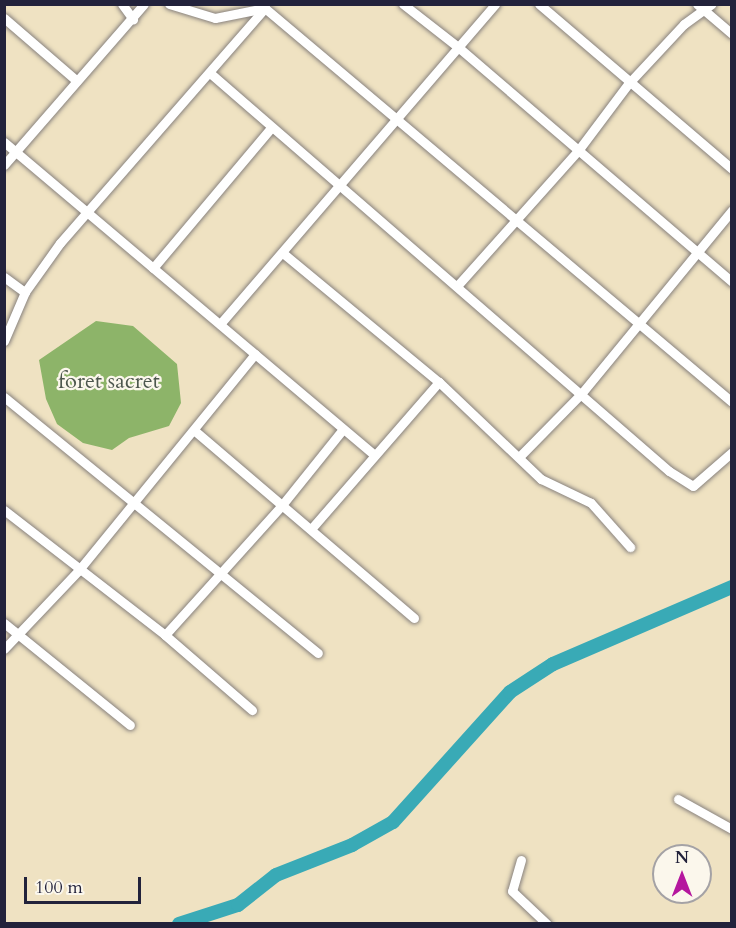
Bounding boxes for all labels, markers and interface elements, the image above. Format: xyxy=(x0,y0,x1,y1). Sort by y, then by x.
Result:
park label: foret sacret xyxy=(58,369,160,395)
north arrow xyxy=(652,844,712,904)
text: N xyxy=(675,847,689,869)
scale bar xyxy=(27,865,144,903)
text: 100 m xyxy=(35,875,83,900)

